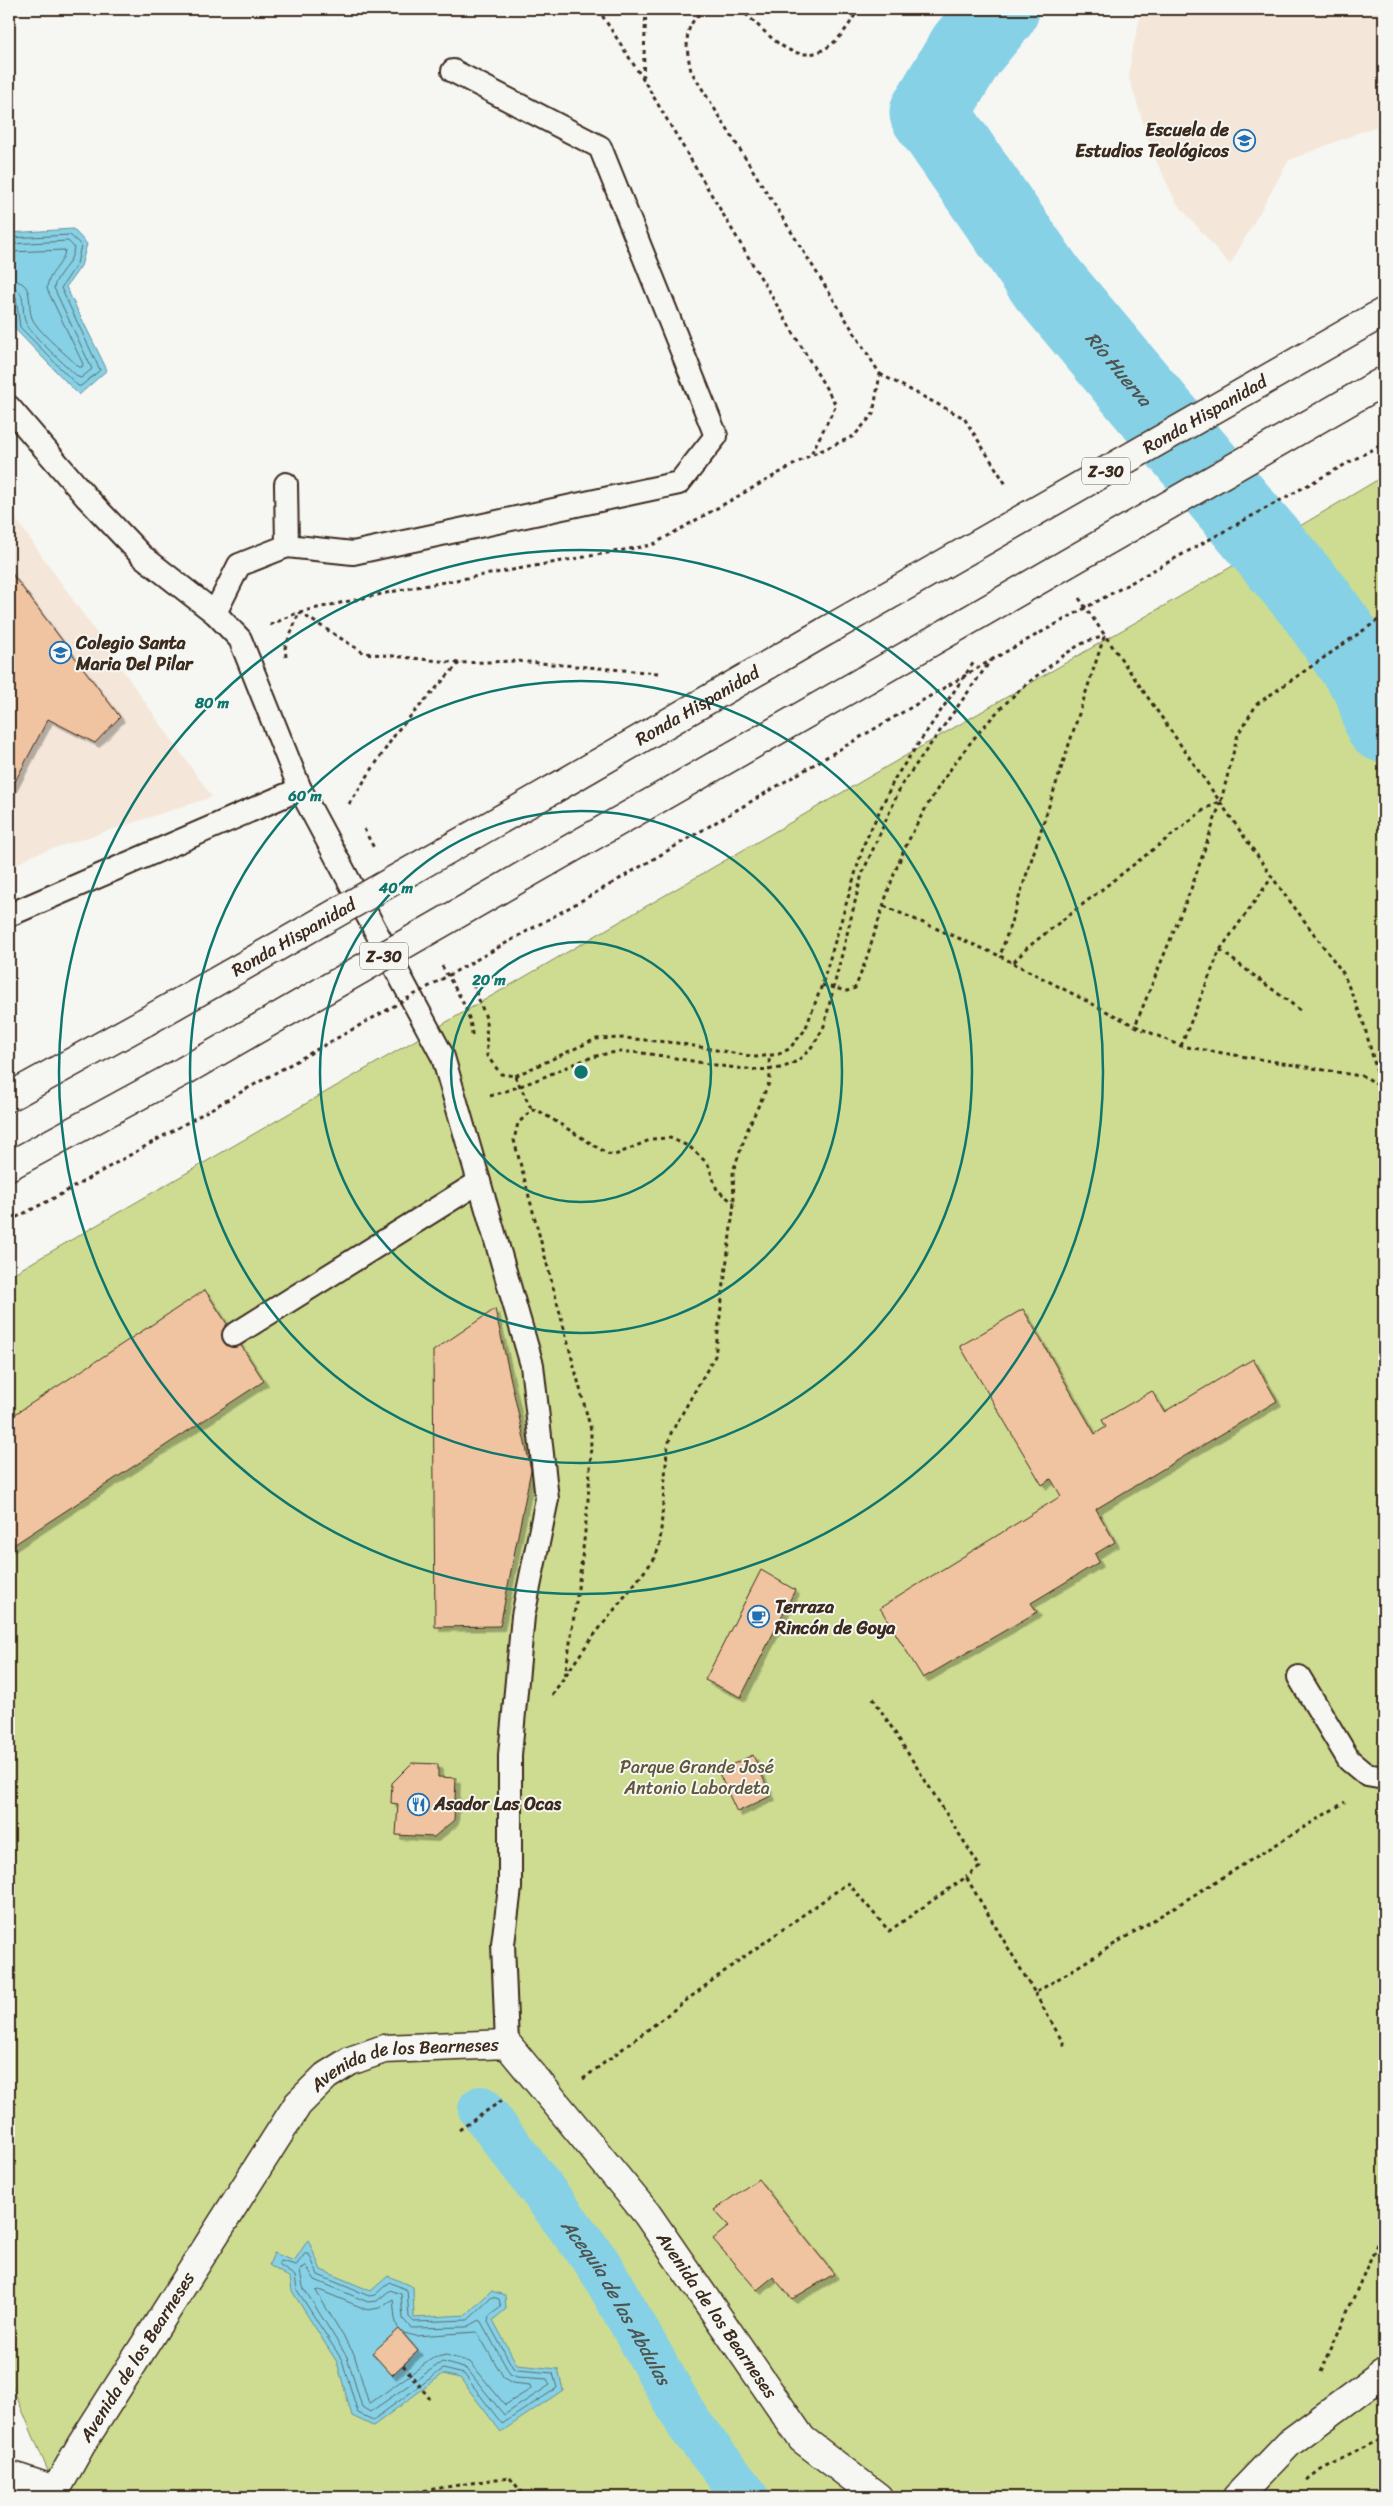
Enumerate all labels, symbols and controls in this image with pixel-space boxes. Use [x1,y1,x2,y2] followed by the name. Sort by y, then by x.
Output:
[1075,114,1230,167] place label: Escuela de Estudios Teológicos
[1233,128,1257,152] school or university icon: Escuela de Estudios Teológicos
[1077,324,1161,415] water label: Río Huerva
[1136,365,1274,463] street label: Ronda Hispanidad
[1082,458,1130,484] road number: Z-30
[75,627,194,680] place label: Colegio Santa Maria Del Pilar
[48,641,72,665] school or university icon: Colegio Santa Maria Del Pilar
[629,656,767,755] street label: Ronda Hispanidad
[194,690,229,716] text: 80 m
[287,783,322,809] text: 60 m
[378,875,414,901] text: 40 m
[225,888,363,986] street label: Ronda Hispanidad
[360,942,408,969] road number: Z-30
[471,967,506,993] text: 20 m
[572,1063,590,1081] centre of rings
[774,1591,896,1644] place label: Terraza Rincón de Goya
[747,1605,771,1629] cafe icon: Terraza Rincón de Goya
[620,1751,774,1804] park label: Parque Grande José Antonio Labordeta
[433,1788,562,1820] place label: Asador Las Ocas
[406,1792,430,1816] restaurant icon: Asador Las Ocas
[301,2028,500,2101] street label: Avenida de los Bearneses
[552,2211,681,2393] water label: Acequia de las Abdulas
[647,2224,786,2406] street label: Avenida de los Bearneses
[70,2265,204,2449] street label: Avenida de los Bearneses

